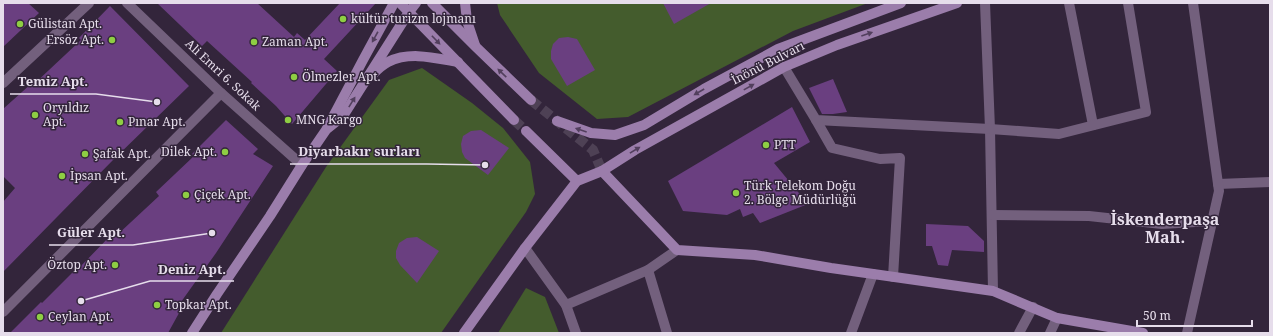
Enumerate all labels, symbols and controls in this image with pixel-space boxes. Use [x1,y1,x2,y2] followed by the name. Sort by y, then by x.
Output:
[351,10,476,27] place label: kültür turizm lojmanı
[338,14,348,24] marker: kültür turizm lojmanı
[28,15,102,32] place label: Gülistan Apt.
[15,19,25,29] marker: Gülistan Apt.
[46,31,104,48] place label: Ersöz Apt.
[372,31,378,43] one-way arrow
[862,31,874,37] one-way arrow
[262,33,328,50] place label: Zaman Apt.
[107,35,117,45] marker: Ersöz Apt.
[182,35,266,115] street label: Ali Emri 6. Sokak
[431,35,441,45] one-way arrow
[249,37,259,47] marker: Zaman Apt.
[728,37,807,88] street label: İnönü Bulvarı
[302,68,380,85] place label: Ölmezler Apt.
[10,69,96,94] callout: Temiz Apt.
[498,69,507,78] one-way arrow
[18,72,88,90] text: Temiz Apt.
[289,72,299,82] marker: Ölmezler Apt.
[743,83,754,90] one-way arrow
[693,88,705,95] one-way arrow
[349,96,356,108] one-way arrow
[43,99,89,130] place label: Oryıldız Apt.
[30,110,40,120] marker: Oryıldız Apt.
[296,111,362,128] place label: MNG Kargo
[128,113,185,130] place label: Pınar Apt.
[283,115,293,125] marker: MNG Kargo
[115,117,125,127] marker: Pınar Apt.
[574,126,586,132] one-way arrow
[774,136,797,153] place label: PTT
[290,139,427,164] callout: Diyarbakır surları
[761,140,771,150] marker: PTT
[298,142,420,160] text: Diyarbakır surları
[161,143,217,160] place label: Dilek Apt.
[93,145,151,162] place label: Şafak Apt.
[220,147,230,157] marker: Dilek Apt.
[629,147,641,154] one-way arrow
[80,149,90,159] marker: Şafak Apt.
[70,167,128,184] place label: İpsan Apt.
[57,171,67,181] marker: İpsan Apt.
[744,177,857,208] place label: Türk Telekom Doğu 2. Bölge Müdürlüğü
[194,186,251,203] place label: Çiçek Apt.
[731,188,741,198] marker: Türk Telekom Doğu 2. Bölge Müdürlüğü
[181,190,191,200] marker: Çiçek Apt.
[1111,208,1220,248] district label: İskenderpaşa Mah.
[49,220,133,245] callout: Güler Apt.
[57,223,125,241] text: Güler Apt.
[47,256,107,273] place label: Öztop Apt.
[150,256,234,281] callout: Deniz Apt.
[110,260,120,270] marker: Öztop Apt.
[158,260,226,278] text: Deniz Apt.
[165,296,232,313] place label: Topkar Apt.
[152,300,162,310] marker: Topkar Apt.
[1137,302,1252,328] scale bar
[1143,307,1171,324] text: 50 m
[48,308,113,325] place label: Ceylan Apt.
[35,312,45,322] marker: Ceylan Apt.

